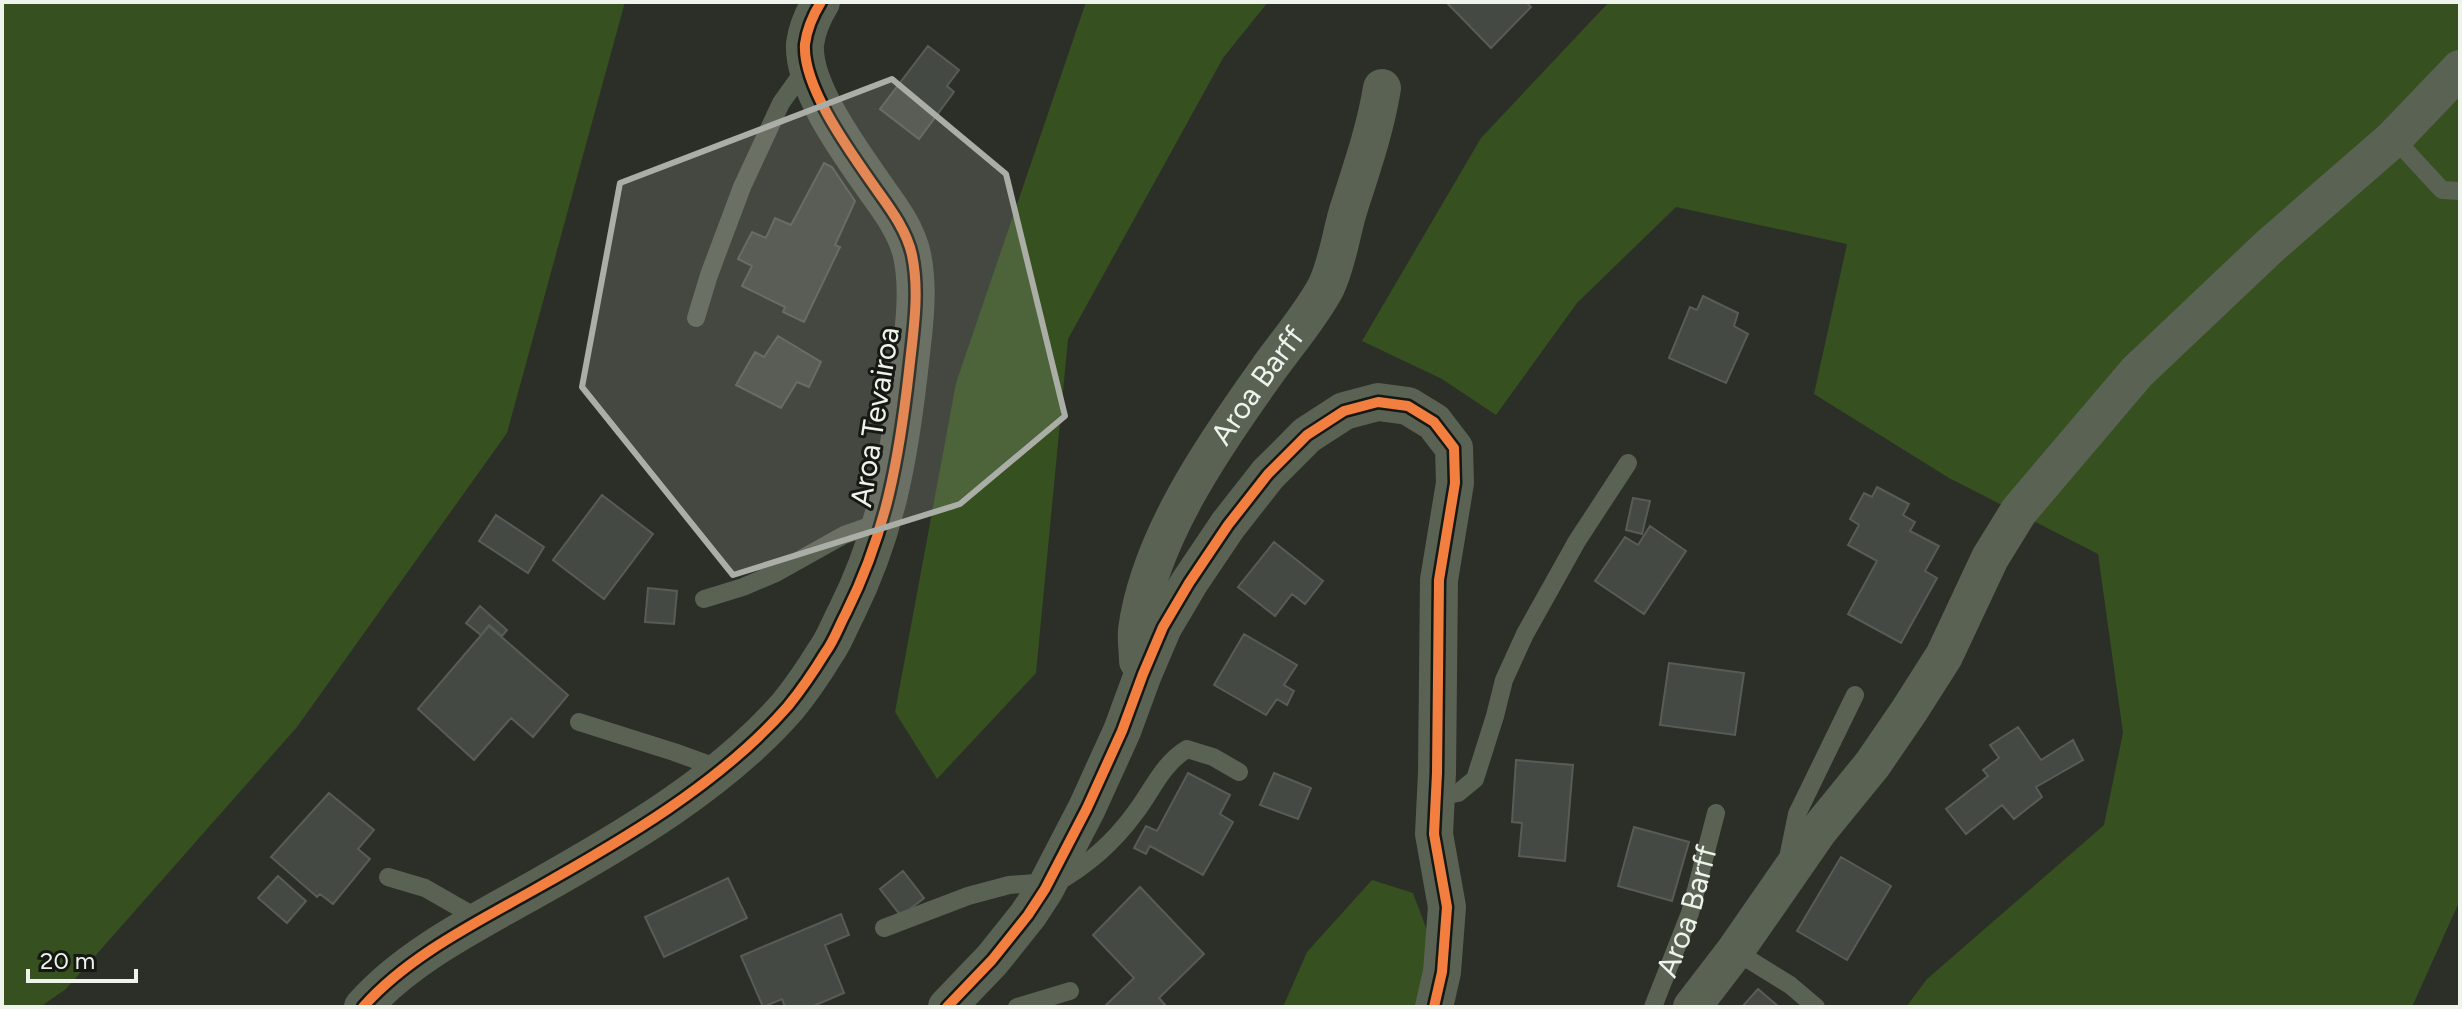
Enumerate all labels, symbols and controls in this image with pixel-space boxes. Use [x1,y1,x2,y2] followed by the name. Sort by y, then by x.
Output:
[1202,319,1312,452] street label: Aroa Barff
[842,324,907,510] street label: Aroa Tevairoa
[1648,841,1725,982] street label: Aroa Barff
[28,933,136,983] scale bar
[40,946,95,975] text: 20 m

